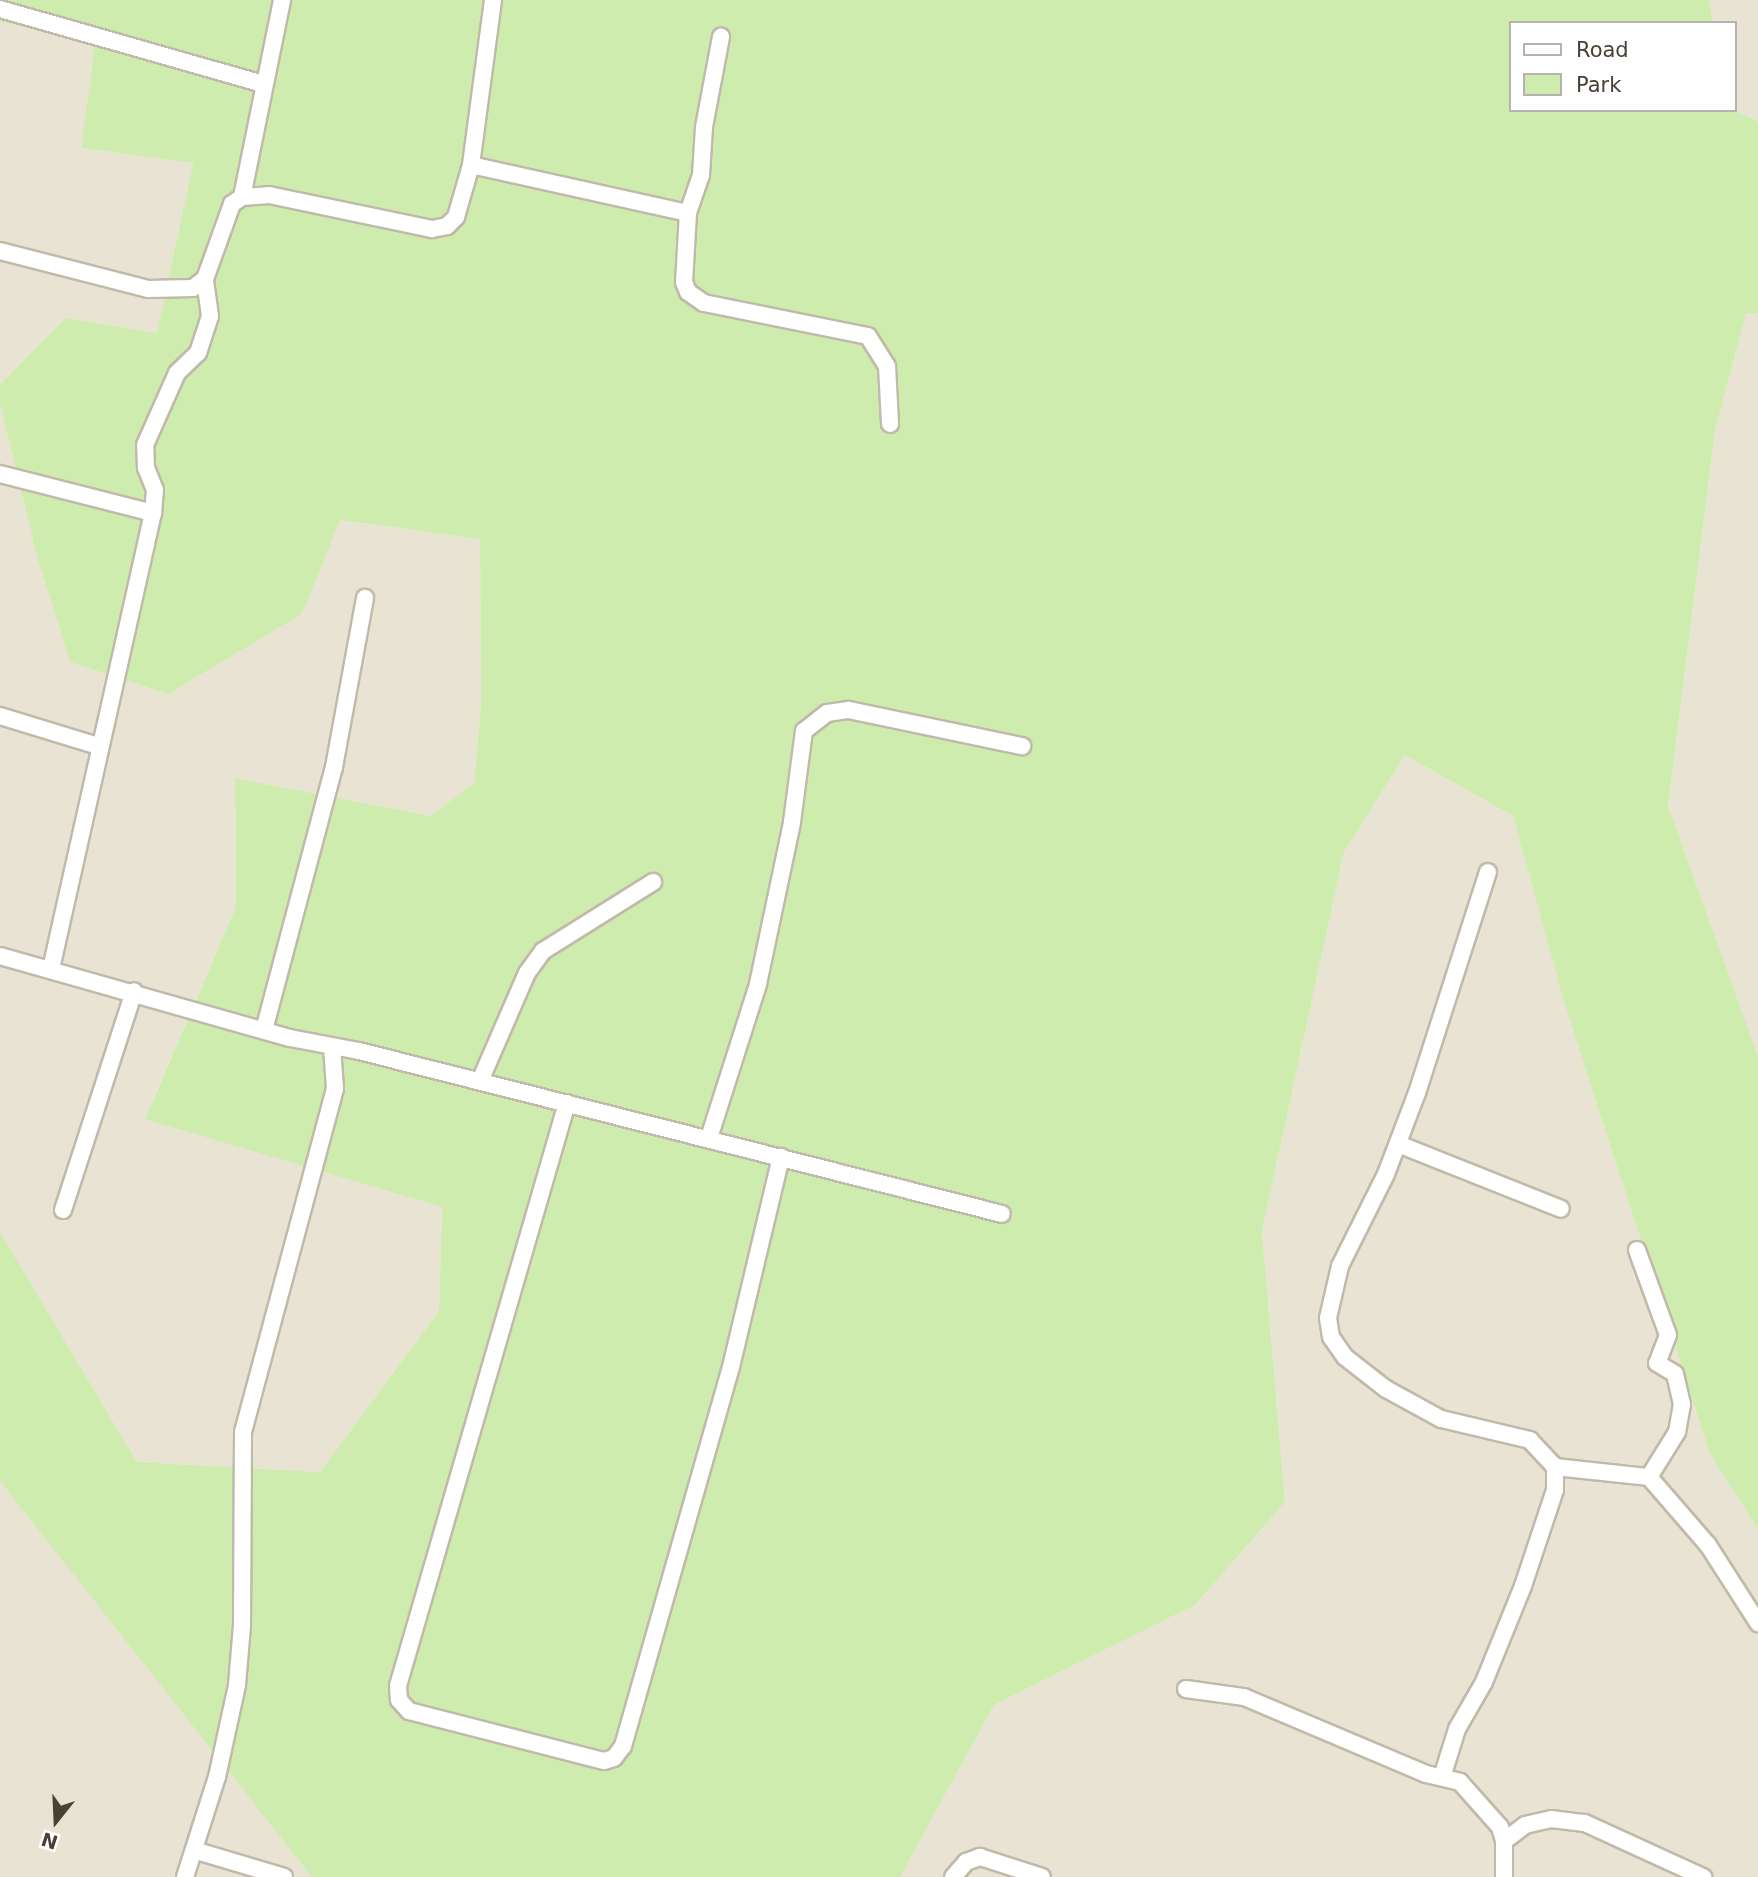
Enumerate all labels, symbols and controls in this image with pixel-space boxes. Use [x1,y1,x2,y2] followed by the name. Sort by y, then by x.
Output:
[1510,21,1737,112] legend
[1576,38,1629,62] text: Road
[1576,73,1621,97] text: Park
[21,1786,91,1856] north arrow
[39,1828,60,1854] text: N

